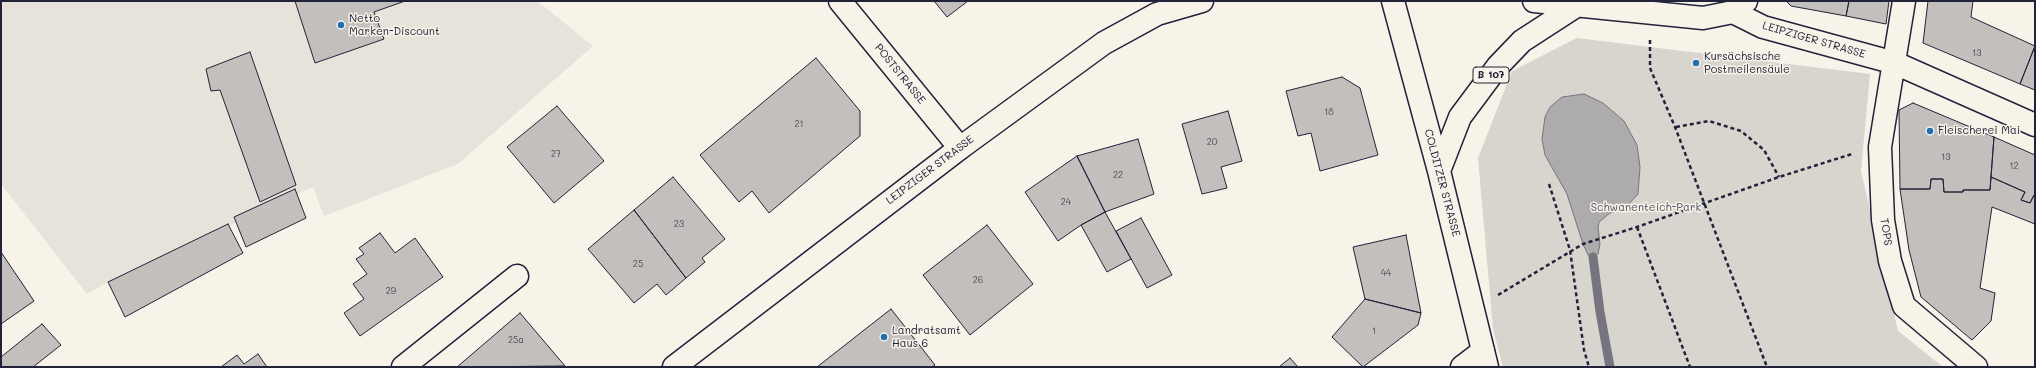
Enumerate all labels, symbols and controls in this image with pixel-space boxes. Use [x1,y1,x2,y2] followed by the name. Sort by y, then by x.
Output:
[349,12,440,38] place label: Netto Marken-Discount
[1761,19,1867,61] street label: LEIPZIGER STRASSE
[336,20,346,30] marker: Netto Marken-Discount
[872,41,928,107] street label: POSTSTRASSE
[1972,48,1982,58] house number: 13
[1704,50,1790,76] place label: Kursächsische Postmeilensäule
[1691,58,1701,68] marker: Kursächsische Postmeilensäule
[1473,67,1509,83] road number: B 107
[1324,107,1334,117] house number: 18
[794,119,804,129] house number: 21
[1938,124,2020,138] place label: Fleischerei Mai
[1925,126,1935,136] marker: Fleischerei Mai
[1421,128,1463,238] street label: COLDITZER STRASSE
[883,133,977,207] street label: LEIPZIGER STRASSE
[1207,137,1217,147] house number: 20
[551,149,561,159] house number: 27
[1941,152,1951,162] house number: 13
[2009,161,2019,171] house number: 12
[1113,170,1123,180] house number: 22
[1061,197,1071,207] house number: 24
[1591,201,1701,215] park label: Schwanenteich-Park
[1877,217,1895,247] street label: TOPS
[674,219,684,229] house number: 23
[633,259,643,269] house number: 25
[1381,268,1391,278] house number: 44
[973,275,983,285] house number: 26
[386,286,396,296] house number: 29
[892,324,961,350] place label: Landratsamt Haus 6
[1372,326,1376,336] house number: 1
[879,332,889,342] marker: Landratsamt Haus 6
[508,335,524,345] house number: 25a

